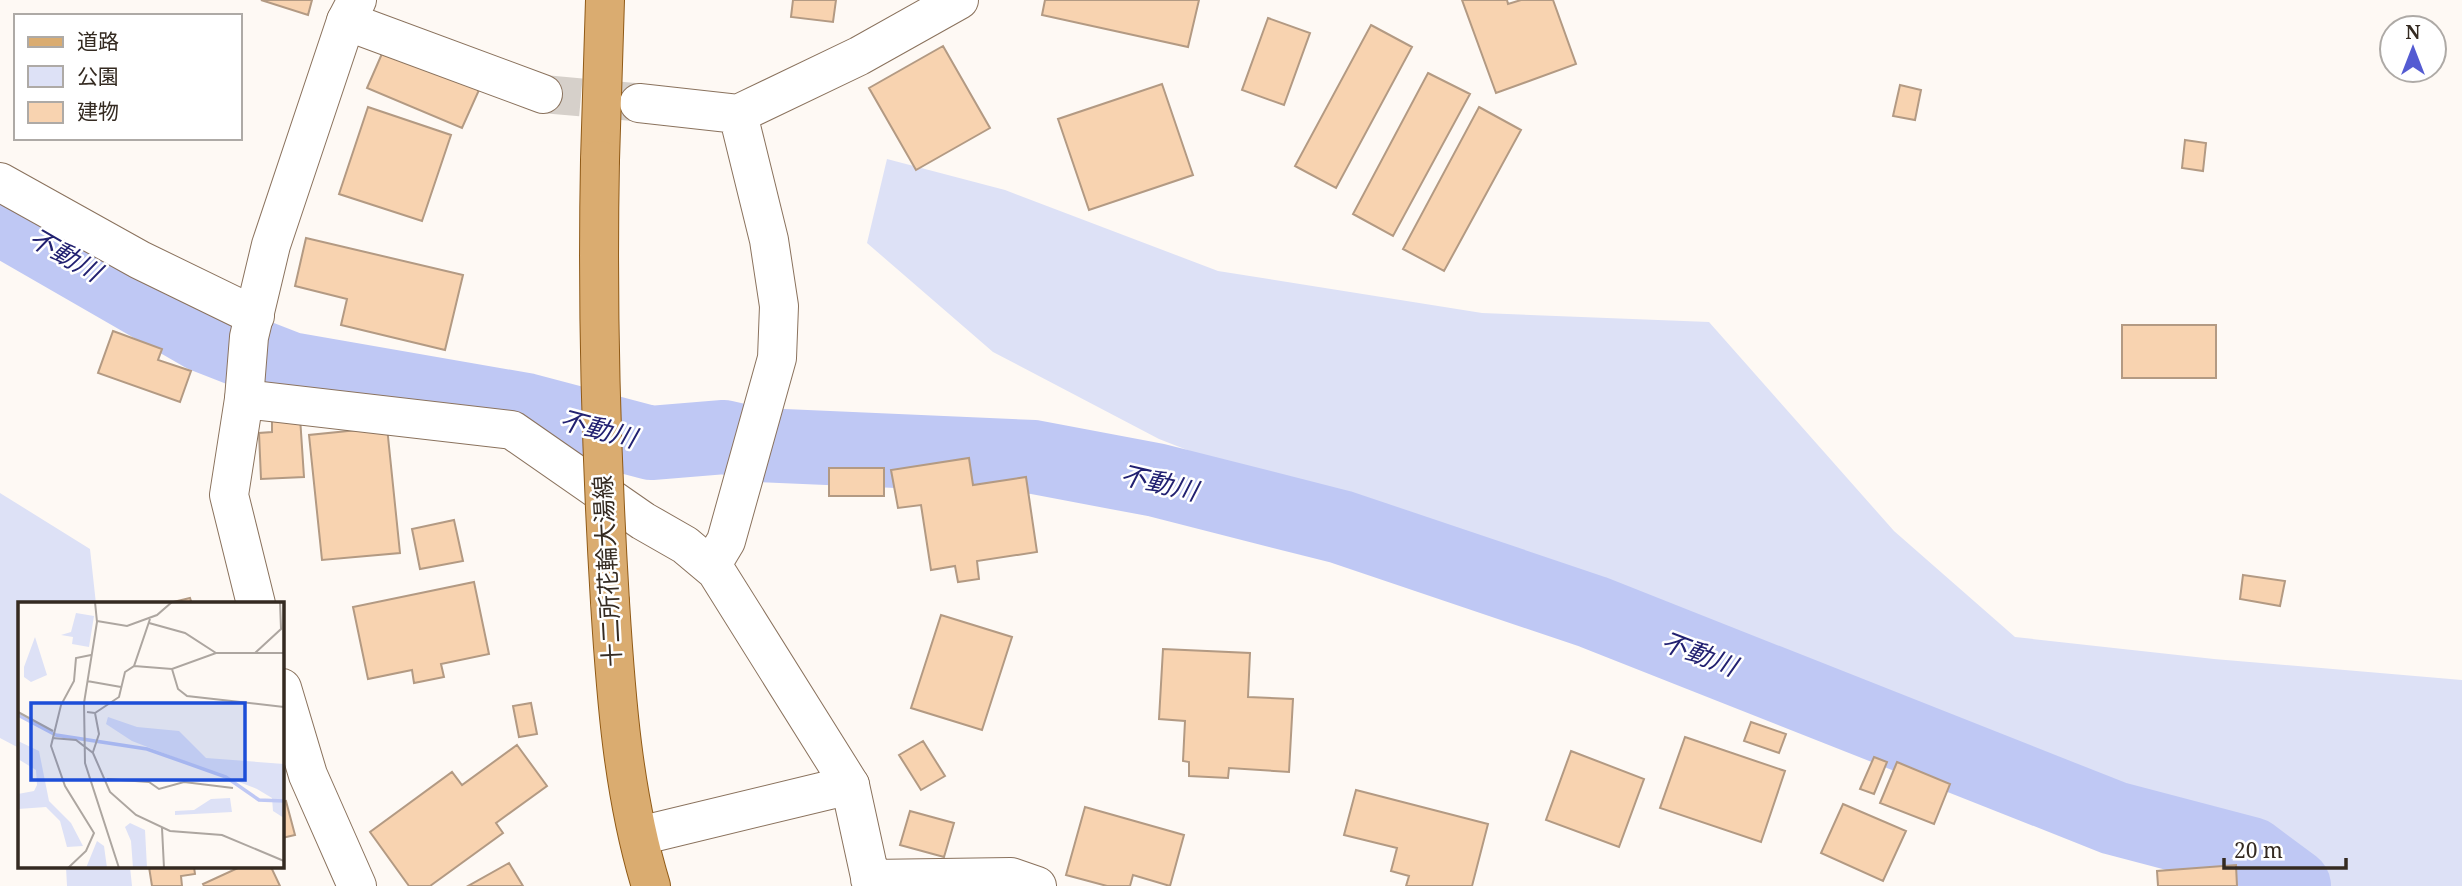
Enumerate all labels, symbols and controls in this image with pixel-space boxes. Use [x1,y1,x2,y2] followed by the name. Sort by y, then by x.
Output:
[14,14,242,140] legend
[2378,14,2448,84] north arrow
[2406,19,2421,45] text: N
[77,27,119,55] text: 道路
[77,62,119,90] text: 公園
[77,97,119,125] text: 建物
[23,219,111,291] water label: 不動川
[556,401,643,456] water label: 不動川
[1117,456,1204,509] water label: 不動川
[585,474,628,668] street label: 十二所花輪大湯線
[18,602,284,868] inset map
[1656,622,1745,685] water label: 不動川
[2224,826,2346,870] scale bar
[2234,836,2283,864] text: 20 m

